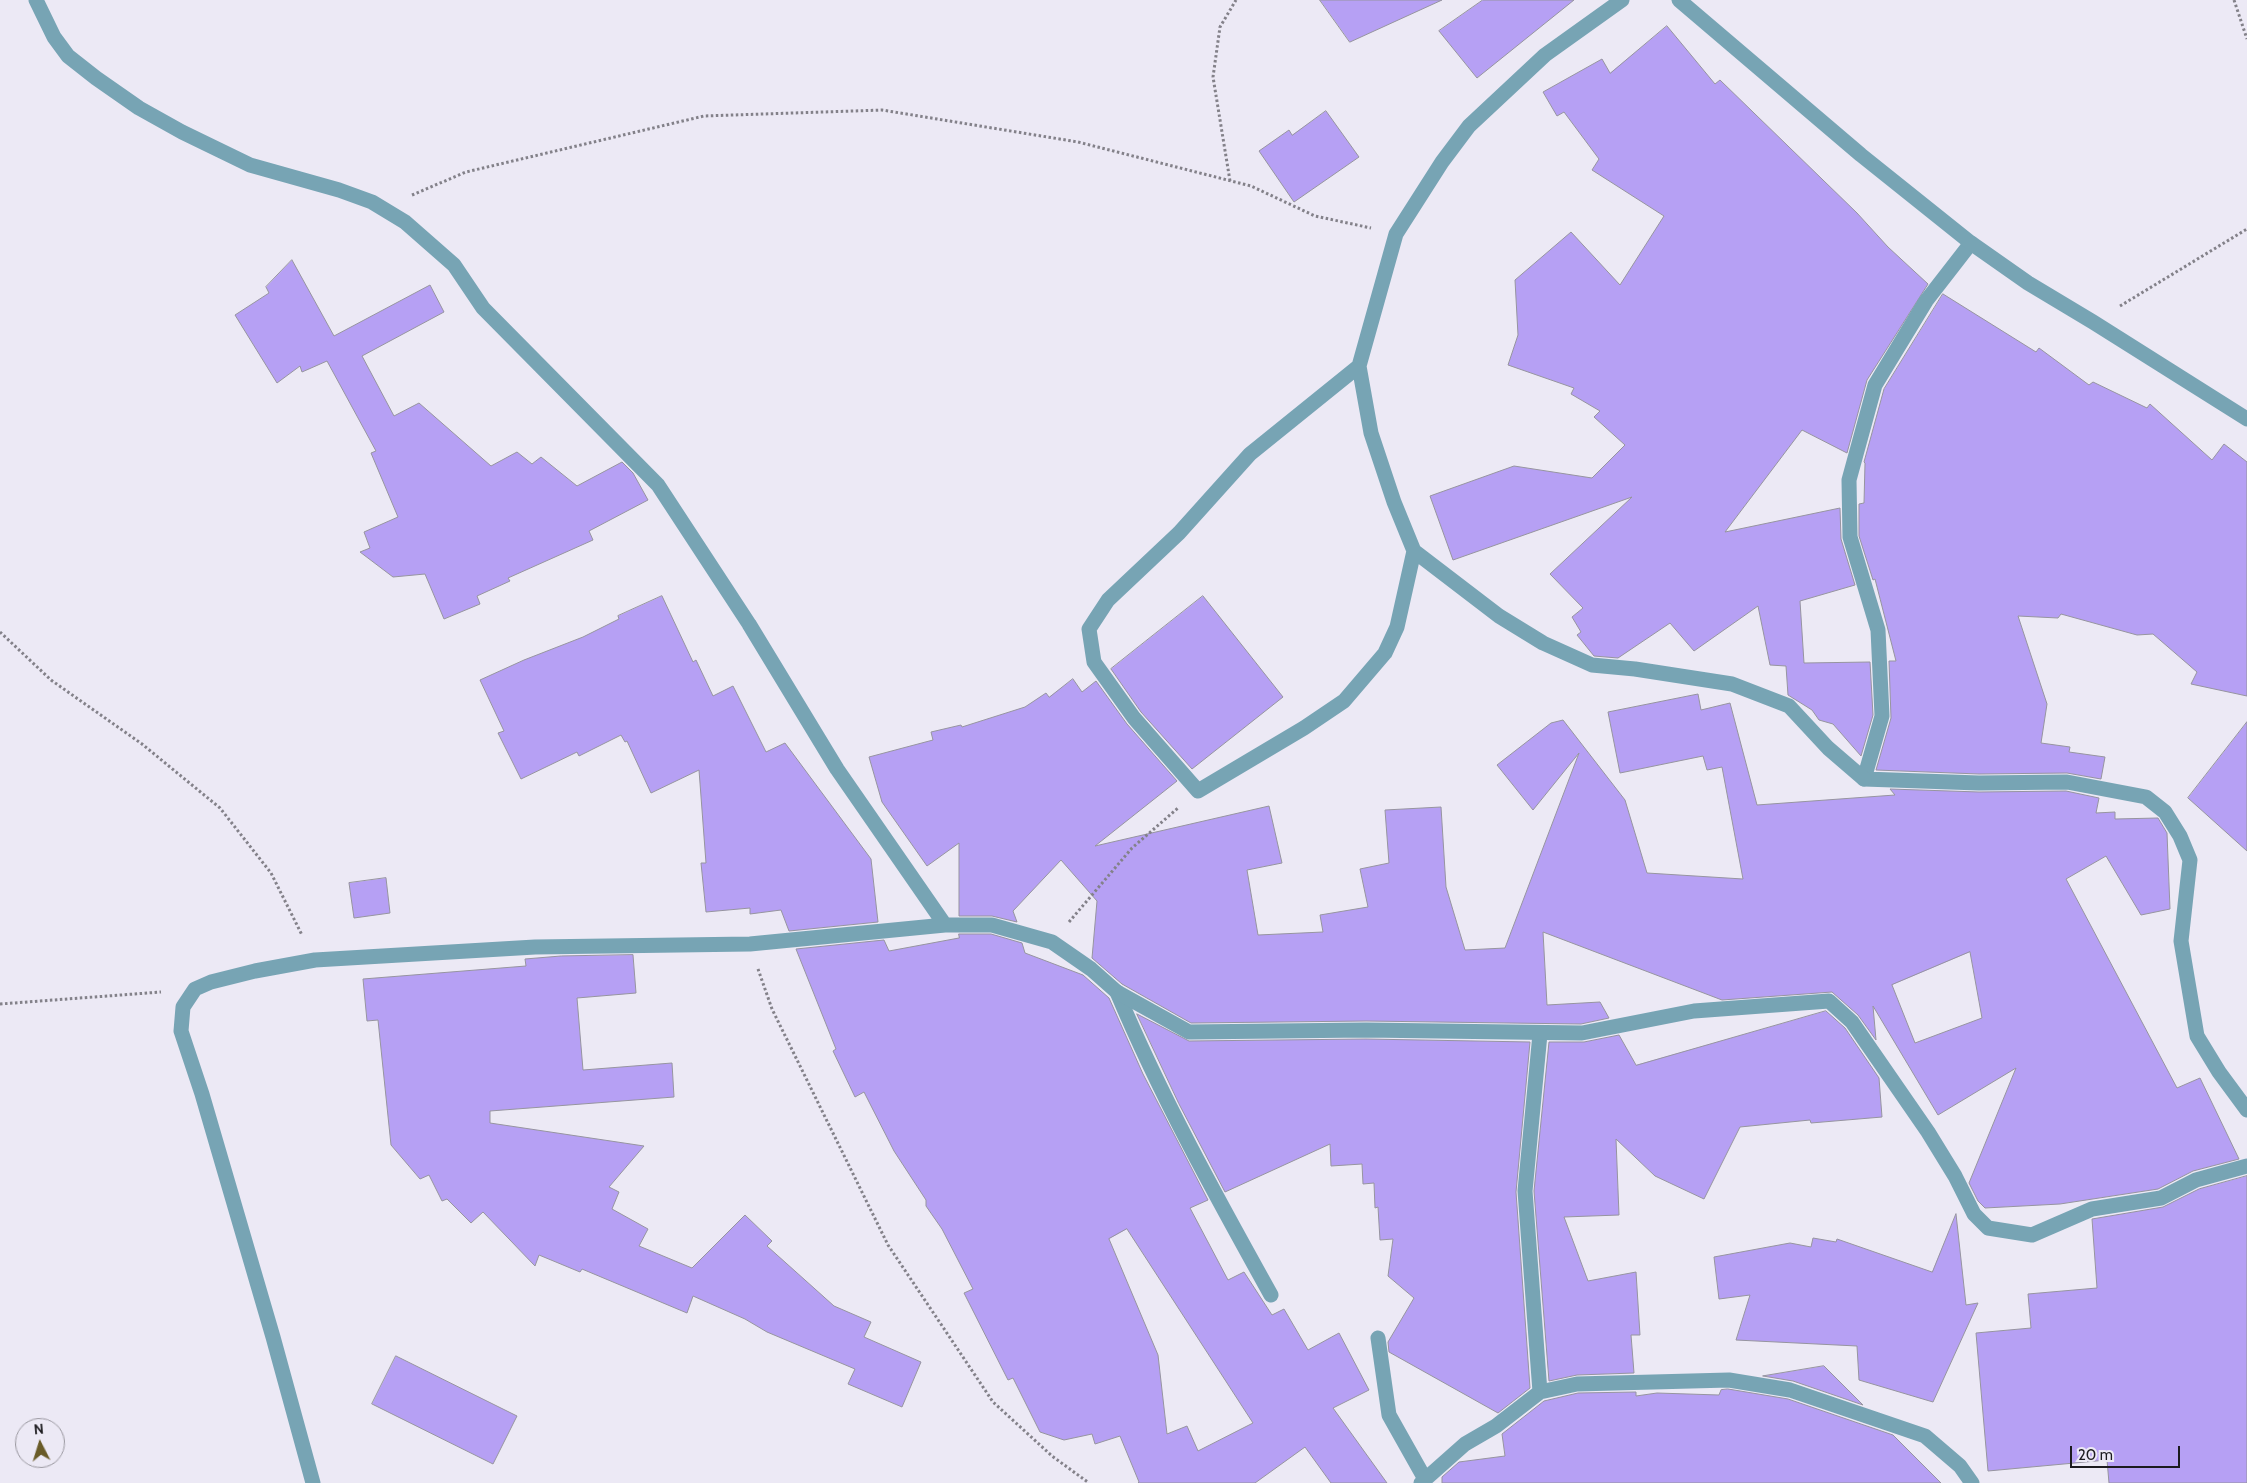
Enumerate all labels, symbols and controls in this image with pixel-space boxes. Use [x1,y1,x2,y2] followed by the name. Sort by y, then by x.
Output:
[15,1418,65,1468] north arrow
[33,1420,44,1438] text: N
[2072,1436,2182,1468] scale bar
[2078,1446,2113,1464] text: 20 m

